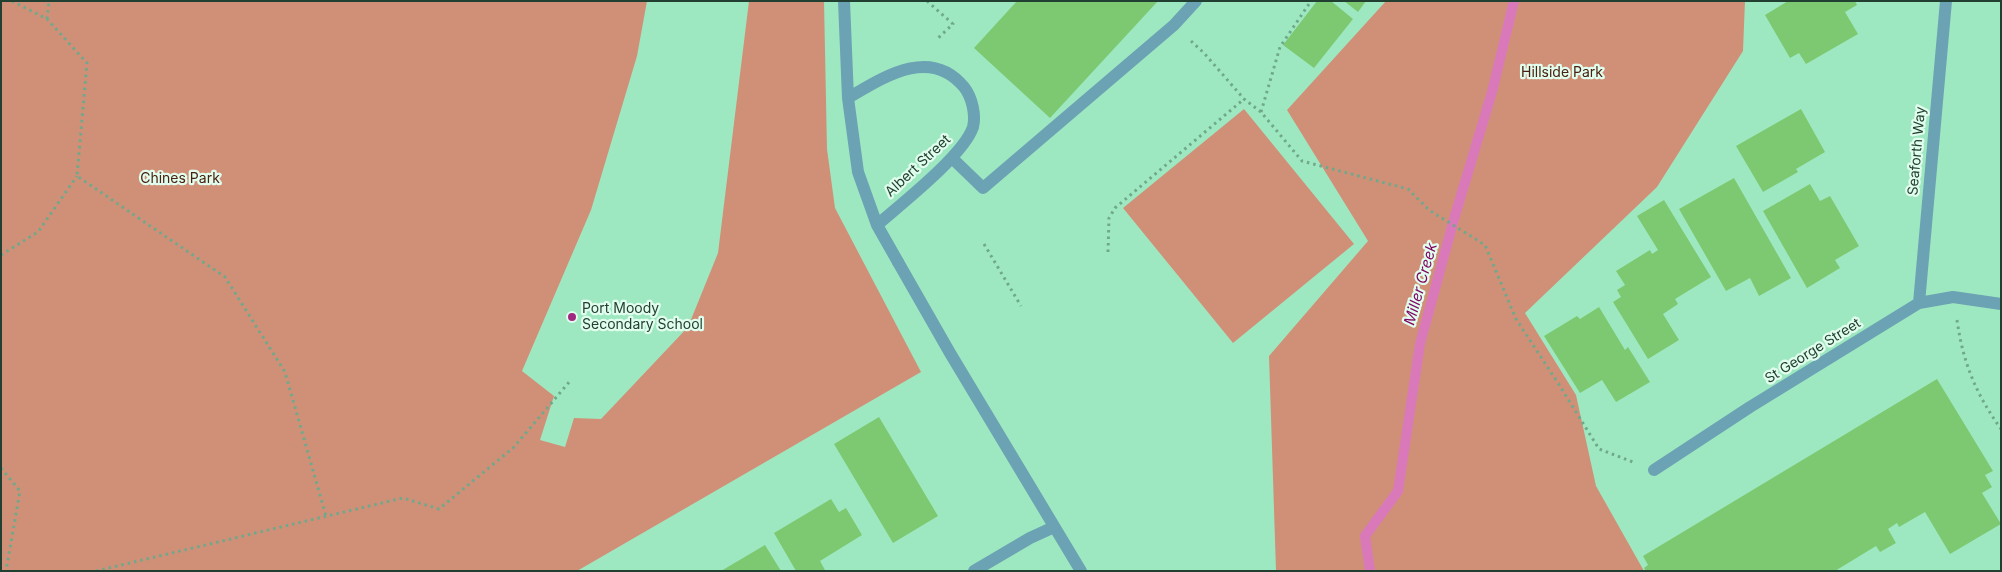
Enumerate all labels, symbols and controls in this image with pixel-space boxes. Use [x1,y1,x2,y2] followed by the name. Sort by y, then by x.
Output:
[1521,65,1603,81] park label: Hillside Park
[1905,106,1929,196] street label: Seaforth Way
[882,131,954,201] street label: Albert Street
[140,171,220,187] park label: Chines Park
[1401,241,1441,327] water label: Miller Creek
[582,301,703,334] place label: Port Moody Secondary School
[566,311,578,323] marker: Port Moody Secondary School
[1762,315,1864,387] street label: St George Street

